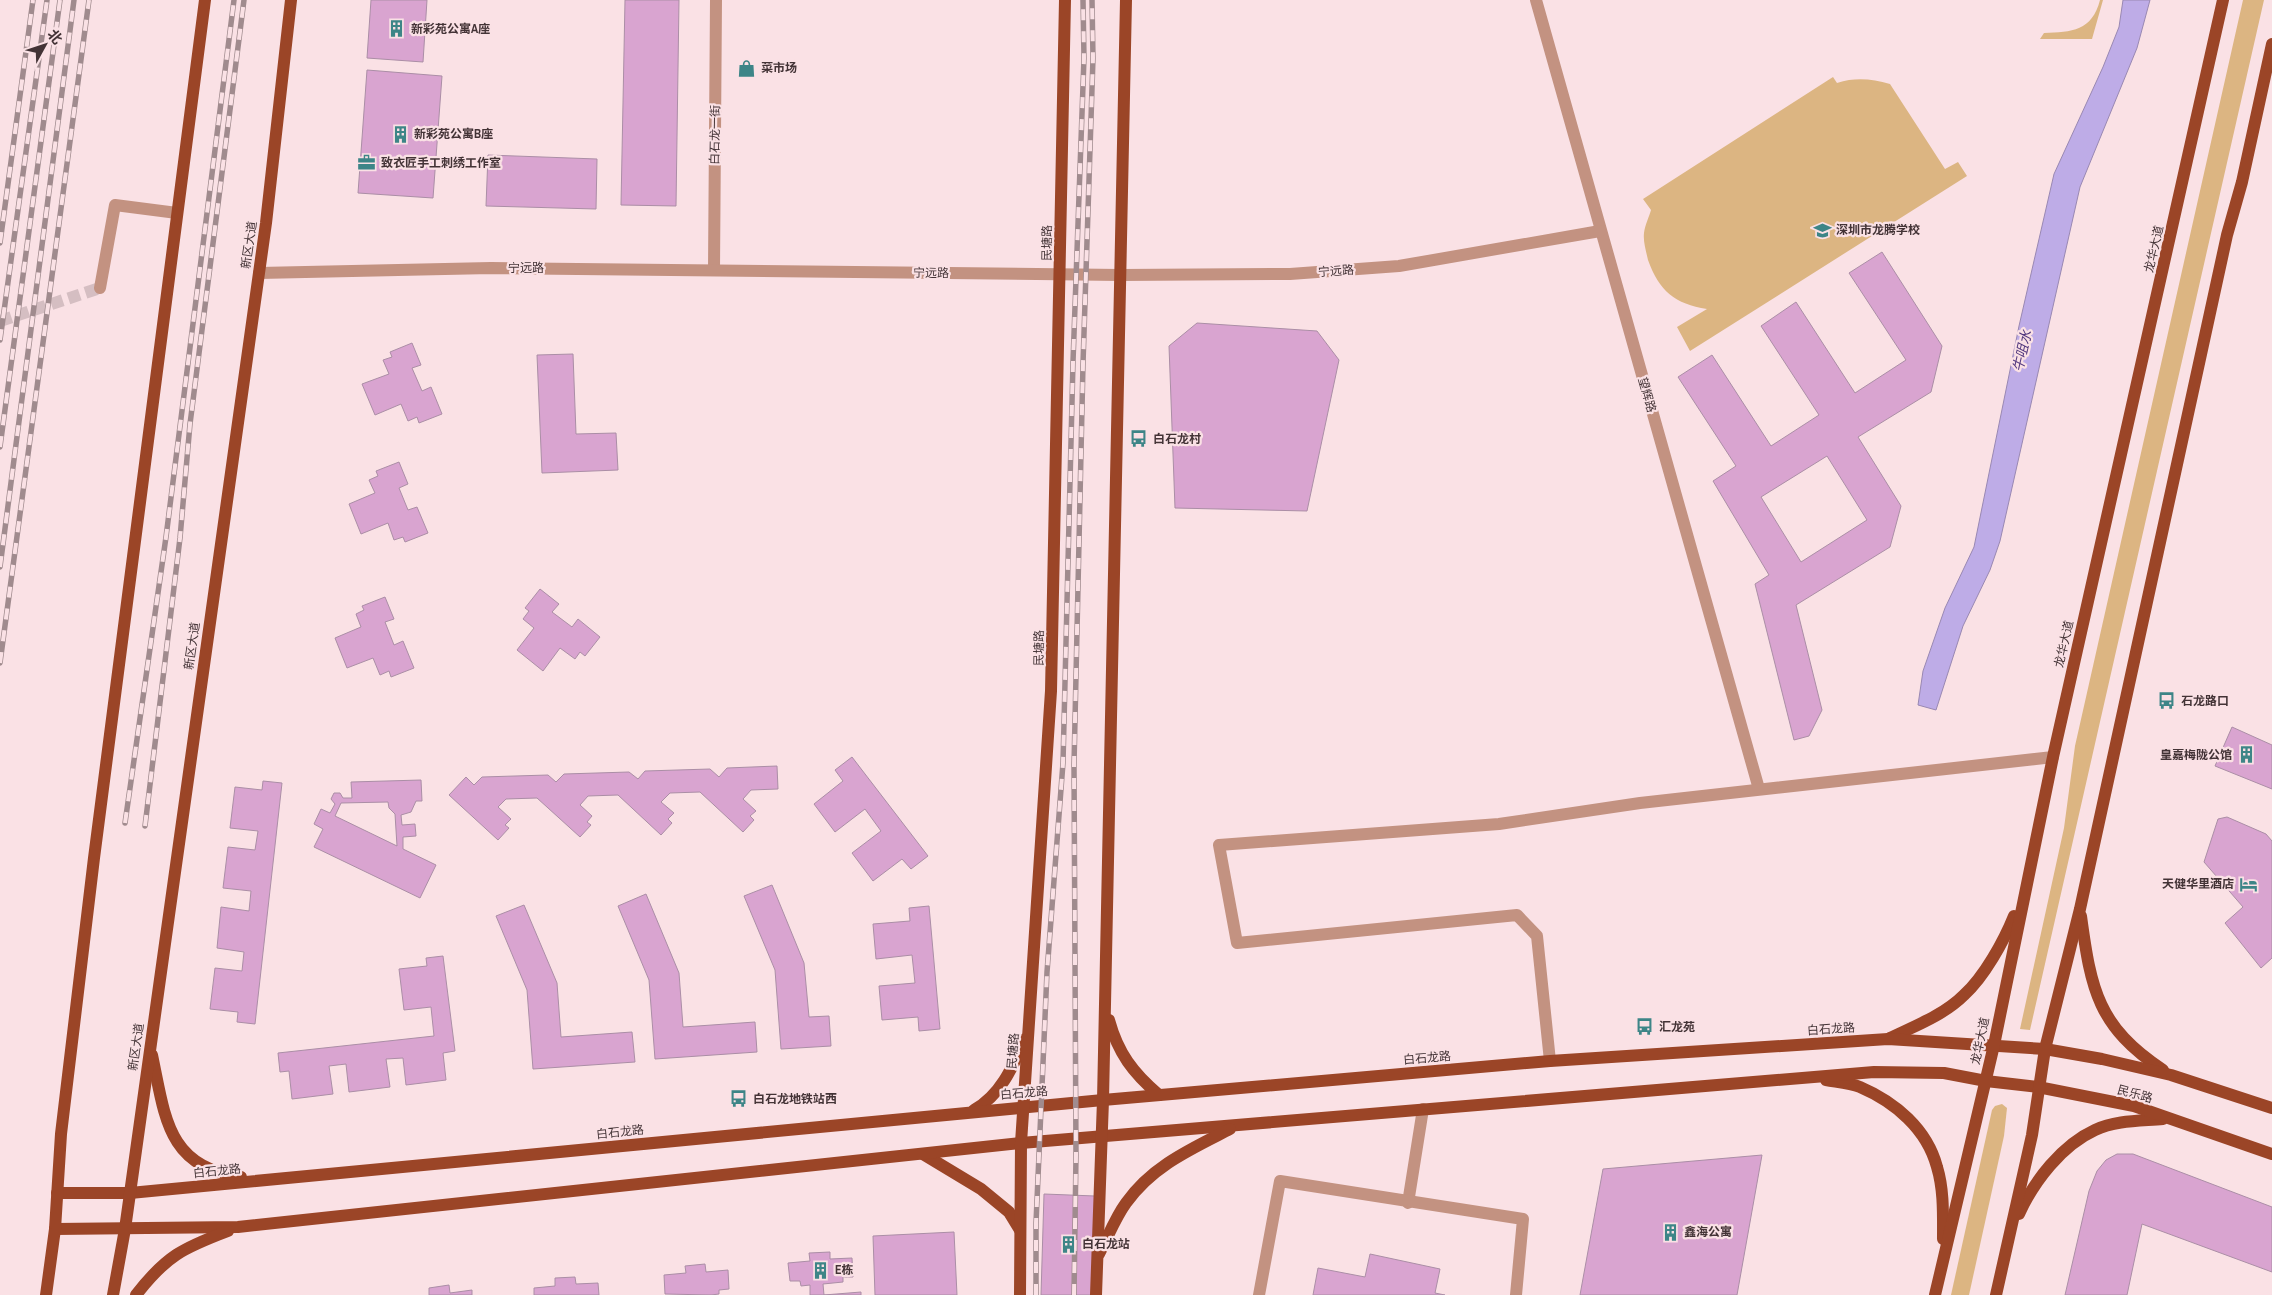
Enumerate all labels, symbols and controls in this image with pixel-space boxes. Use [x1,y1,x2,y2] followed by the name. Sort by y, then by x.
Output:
[387,19,407,39] building icon: 新彩苑公寓A座
[20,20,70,70] north arrow
[411,21,490,37] place label: 新彩苑公寓A座
[44,25,66,48] text: 北
[737,58,757,78] shop icon: 菜市场
[761,60,797,76] place label: 菜市场
[706,105,724,165] street label: 白石龙一街
[390,124,410,144] building icon: 新彩苑公寓B座
[414,126,493,142] place label: 新彩苑公寓B座
[357,153,377,173] office icon: 致衣匠手工刺绣工作室
[381,155,501,171] place label: 致衣匠手工刺绣工作室
[238,220,260,270] street label: 新区大道
[1812,220,1832,240] school or university icon: 深圳市龙腾学校
[1836,222,1920,238] place label: 深圳市龙腾学校
[2141,224,2167,274] street label: 龙华大道
[1039,225,1055,261] street label: 民塘路
[508,260,544,276] street label: 宁远路
[1317,262,1355,280] street label: 宁远路
[913,265,949,281] street label: 宁远路
[2009,328,2036,373] water label: 牛咀水
[1634,375,1660,415] street label: 望辉路
[1129,429,1149,449] bus stop icon: 白石龙村
[1153,431,1201,447] place label: 白石龙村
[2051,619,2077,669] street label: 龙华大道
[181,621,203,671] street label: 新区大道
[1031,630,1047,666] street label: 民塘路
[2157,691,2177,711] bus stop icon: 石龙路口
[2181,693,2229,709] place label: 石龙路口
[2236,745,2256,765] building icon: 皇嘉梅陇公馆
[2160,747,2232,763] place label: 皇嘉梅陇公馆
[2238,874,2258,894] hotel icon: 天健华里酒店
[2162,876,2234,892] place label: 天健华里酒店
[1967,1016,1993,1066] street label: 龙华大道
[1635,1017,1655,1037] bus stop icon: 汇龙苑
[1659,1019,1695,1035] place label: 汇龙苑
[1806,1019,1856,1039] street label: 白石龙路
[125,1022,147,1072] street label: 新区大道
[1004,1032,1022,1070] street label: 民塘路
[1402,1048,1452,1068] street label: 白石龙路
[2116,1082,2154,1106] street label: 民乐路
[999,1083,1049,1103] street label: 白石龙路
[729,1089,749,1109] bus stop icon: 白石龙地铁站西
[753,1091,837,1107] place label: 白石龙地铁站西
[595,1122,645,1142] street label: 白石龙路
[192,1161,242,1181] street label: 白石龙路
[1660,1222,1680,1242] building icon: 鑫海公寓
[1684,1224,1732,1240] place label: 鑫海公寓
[1058,1234,1078,1254] building icon: 白石龙站
[1082,1236,1130,1252] place label: 白石龙站
[811,1260,831,1280] building icon: E栋
[835,1262,854,1278] place label: E栋

